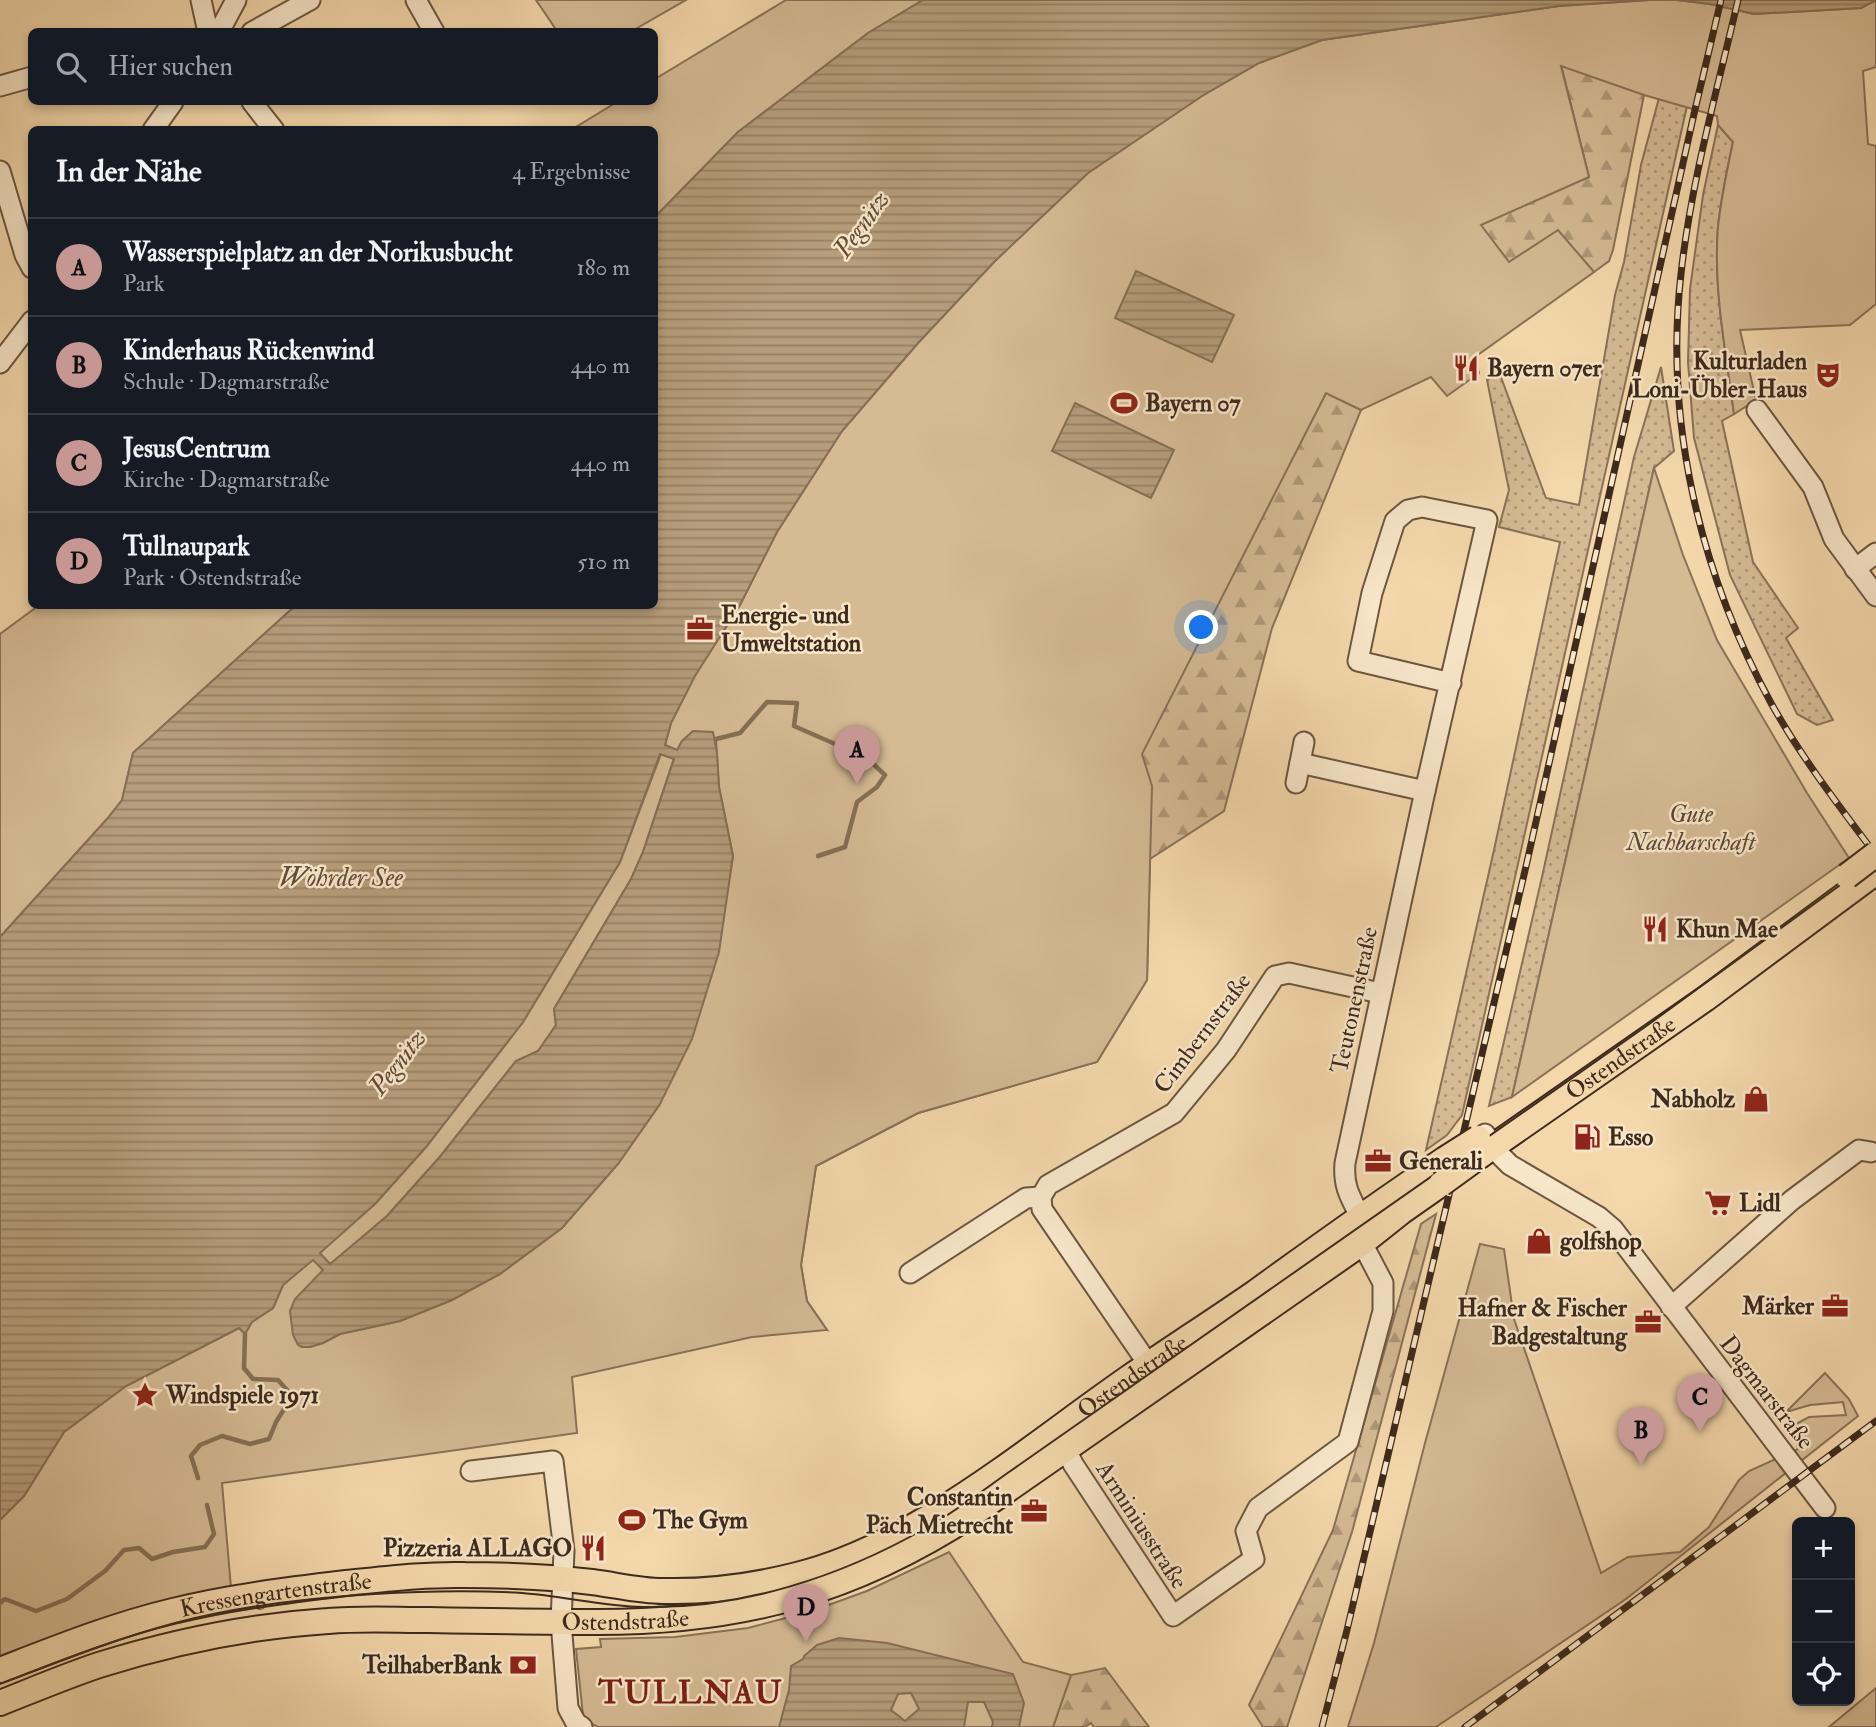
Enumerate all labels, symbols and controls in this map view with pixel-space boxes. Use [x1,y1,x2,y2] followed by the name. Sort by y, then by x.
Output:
[28,28,658,105] search box
[52,48,90,86] icon: search
[108,51,233,83] text: Hier suchen
[56,153,201,190] text: In der Nähe
[512,157,630,186] text: 4 Ergebnisse
[826,185,897,265] water label: Pegnitz
[123,237,513,269] text: Wasserspielplatz an der Norikusbucht
[72,253,86,282] text: A
[577,253,630,282] text: 180 m
[123,269,165,298] text: Park
[123,335,374,367] text: Kinderhaus Rückenwind
[1632,346,1808,405] place label: Kulturladen Loni-Übler-Haus
[71,351,87,380] text: B
[571,351,630,380] text: 440 m
[1451,353,1481,383] restaurant icon: Bayern 07er
[1487,353,1603,384] place label: Bayern 07er
[1813,360,1843,390] theatre icon: Kulturladen Loni-Übler-Haus
[123,367,329,396] text: Schule · Dagmarstraße
[1109,388,1139,418] sports icon: Bayern 07
[1145,388,1241,419] place label: Bayern 07
[123,433,270,465] text: JesusCentrum
[71,449,87,478] text: C
[571,449,630,478] text: 440 m
[123,465,330,494] text: Kirche · Dagmarstraße
[123,531,250,563] text: Tullnaupark
[70,547,88,576] text: D
[577,547,630,576] text: 510 m
[123,563,301,592] text: Park · Ostendstraße
[721,600,862,659] place label: Energie- und Umweltstation
[1184,610,1218,644] your location
[685,614,715,644] office icon: Energie- und Umweltstation
[834,726,880,784] pin: A
[1625,799,1756,858] park label: Gute Nachbarschaft
[279,862,403,894] water label: Wöhrder See
[1640,914,1670,944] restaurant icon: Khun Mae
[1676,914,1778,945] place label: Khun Mae
[1324,924,1385,1076] street label: Teutonenstraße
[1147,967,1258,1100] street label: Cimbernstraße
[1560,1009,1682,1107] street label: Ostendstraße
[362,1023,433,1103] water label: Pegnitz
[1650,1084,1735,1115] place label: Nabholz
[1741,1084,1771,1114] shop icon: Nabholz
[1572,1122,1602,1152] fuel station icon: Esso
[1608,1122,1654,1153] place label: Esso
[1363,1146,1393,1176] office icon: Generali
[1399,1146,1484,1177] place label: Generali
[1703,1188,1733,1218] supermarket icon: Lidl
[1739,1188,1781,1219] place label: Lidl
[1524,1226,1554,1256] shop icon: golfshop
[1559,1226,1642,1257] place label: golfshop
[1741,1291,1815,1322] place label: Märker
[1820,1291,1850,1321] office icon: Märker
[1457,1293,1628,1352] place label: Hafner & Fischer Badgestaltung
[1633,1307,1663,1337] office icon: Hafner & Fischer Badgestaltung
[1071,1327,1194,1426] street label: Ostendstraße
[1712,1329,1821,1456] street label: Dagmarstraße
[1677,1374,1723,1432] pin: C
[130,1380,160,1410] place icon: Windspiele 1971
[165,1380,319,1411] place label: Windspiele 1971
[1618,1407,1664,1465] pin: B
[1088,1455,1194,1595] street label: Arminiusstraße
[866,1482,1014,1541] place label: Constantin Päch Mietrecht
[1019,1496,1049,1526] office icon: Constantin Päch Mietrecht
[617,1505,647,1535] sports icon: The Gym
[652,1505,748,1536] place label: The Gym
[1792,1517,1855,1706] map controls
[1792,1517,1855,1580] button: +
[383,1533,572,1564] place label: Pizzeria ALLAGO
[578,1533,608,1563] restaurant icon: Pizzeria ALLAGO
[177,1565,373,1625] street label: Kressengartenstraße
[1792,1580,1855,1643] button: −
[783,1584,829,1642] pin: D
[561,1603,690,1638] street label: Ostendstraße
[1792,1643,1855,1706] button: locate
[361,1650,502,1681] place label: TeilhaberBank
[508,1650,538,1680] bank icon: TeilhaberBank
[597,1673,784,1713] district label: TULLNAU

